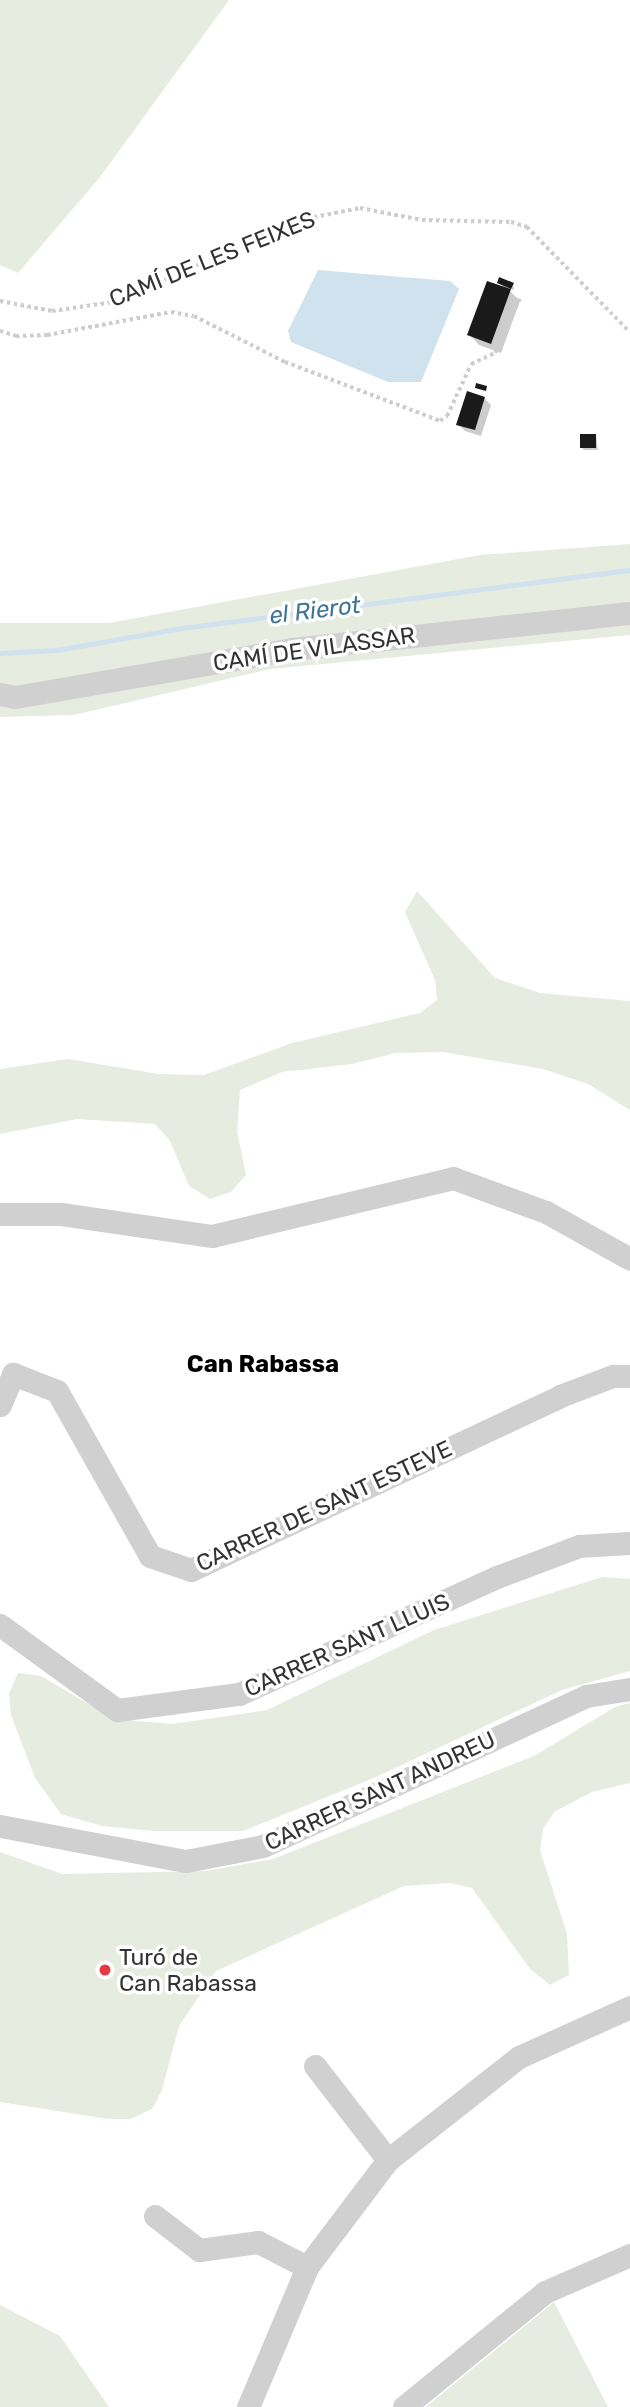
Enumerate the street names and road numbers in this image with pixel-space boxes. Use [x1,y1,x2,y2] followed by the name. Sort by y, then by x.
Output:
[105,205,319,313] street label: CAMÍ DE LES FEIXES
[211,621,417,677] street label: CAMÍ DE VILASSAR
[192,1434,456,1578] street label: CARRER DE SANT ESTEVE
[240,1587,454,1703] street label: CARRER SANT LLUIS
[260,1725,500,1857] street label: CARRER SANT ANDREU

